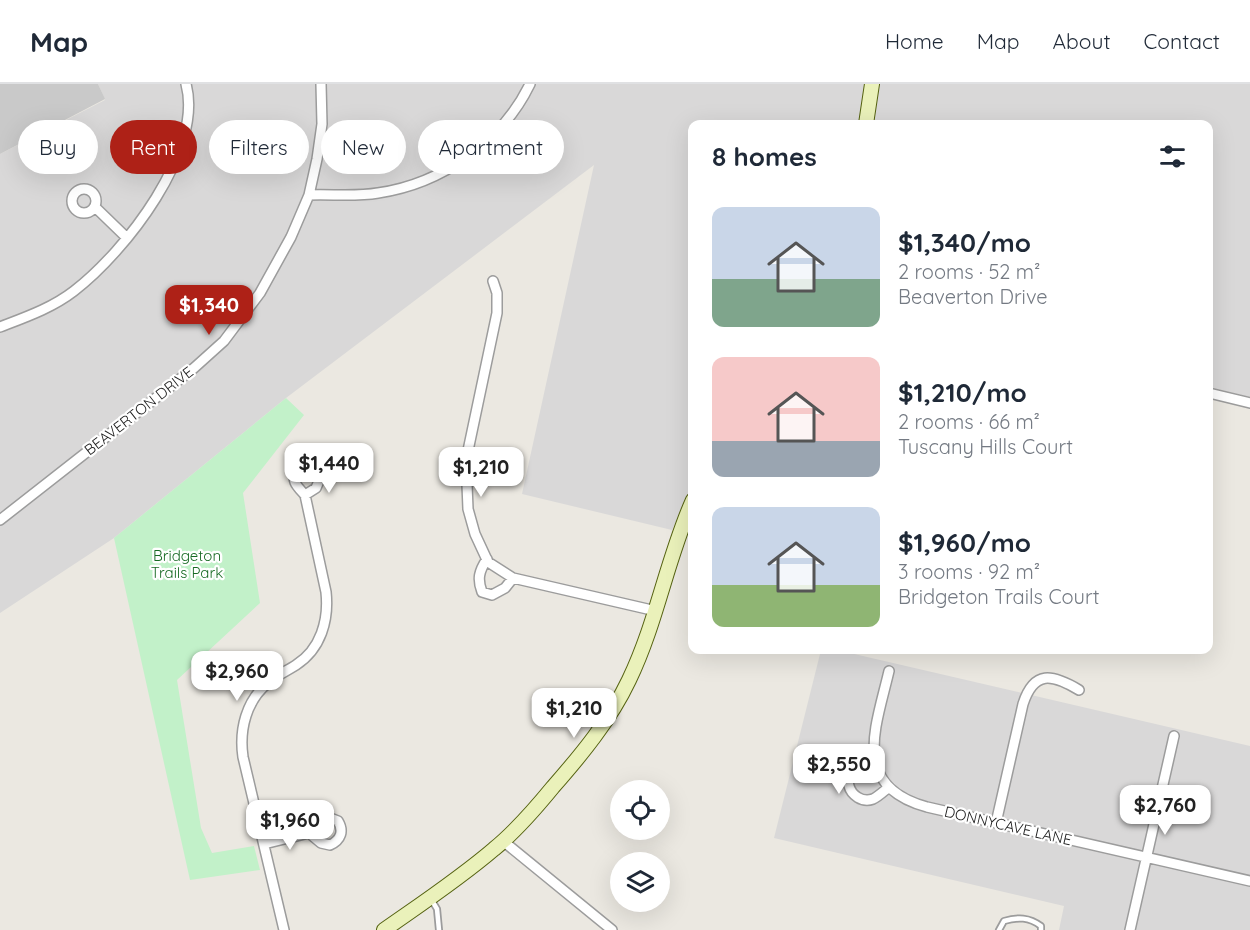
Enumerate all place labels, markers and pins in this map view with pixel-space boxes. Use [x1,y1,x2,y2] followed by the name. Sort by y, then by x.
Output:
[160,285,258,336] pin: $1,340
[280,443,378,494] pin: $1,440
[432,447,530,498] pin: $1,210
[188,651,286,702] pin: $2,960
[525,688,623,739] pin: $1,210
[790,744,888,795] pin: $2,550
[1116,785,1214,836] pin: $2,760
[241,800,339,851] pin: $1,960

